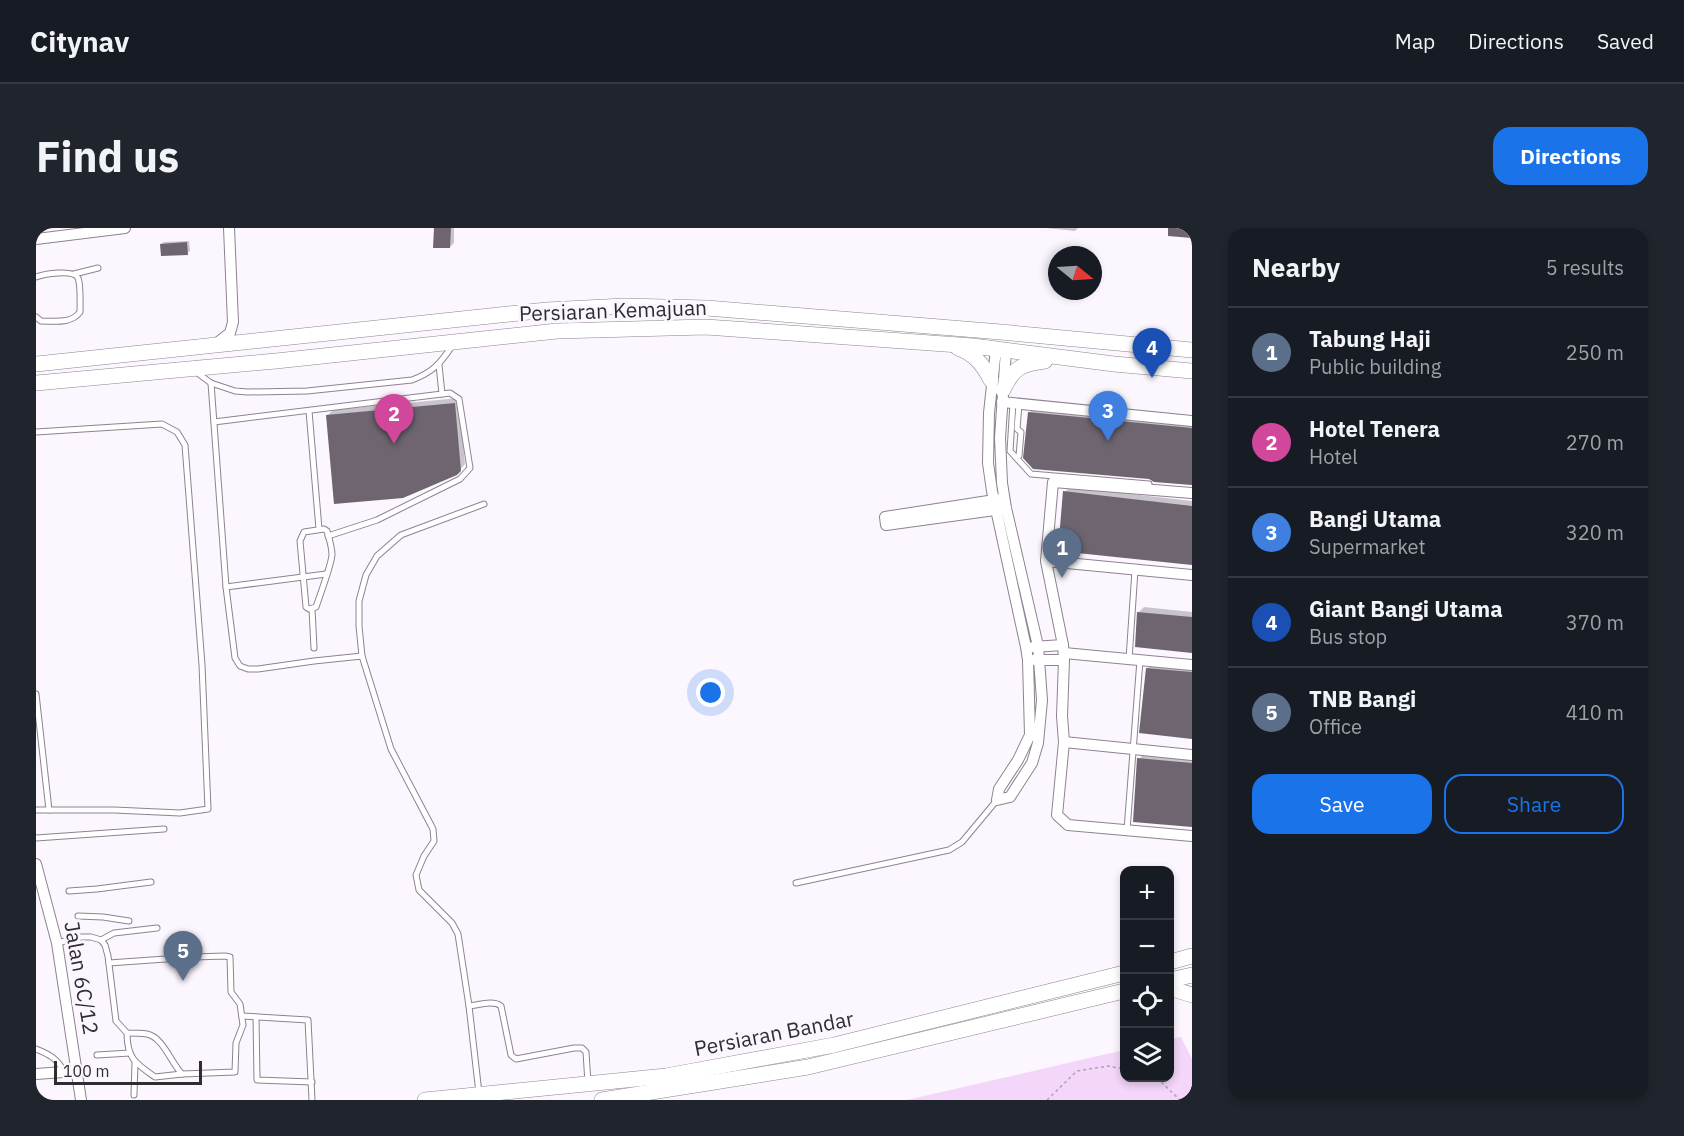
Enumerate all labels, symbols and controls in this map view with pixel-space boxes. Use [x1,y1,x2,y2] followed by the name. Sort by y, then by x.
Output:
[30,23,129,60] text: Citynav
[1395,27,1435,55] text: Map
[1468,27,1564,55] text: Directions
[1597,27,1654,55] text: Saved
[1493,127,1648,185] button: Directions
[36,129,179,184] text: Find us
[1048,246,1102,300] north arrow
[1252,250,1340,284] text: Nearby
[1546,254,1624,281] text: 5 results
[518,293,707,327] street label: Persiaran Kemajuan
[1309,324,1431,353] text: Tabung Haji
[1132,328,1172,378] pin: 4
[1266,339,1278,366] text: 1
[1566,339,1624,366] text: 250 m
[1309,353,1441,380] text: Public building
[1088,392,1128,441] pin: 3
[374,394,414,444] pin: 2
[1309,414,1440,443] text: Hotel Tenera
[1266,429,1278,456] text: 2
[1566,429,1624,456] text: 270 m
[1309,443,1358,470] text: Hotel
[1309,504,1441,533] text: Bangi Utama
[1266,519,1278,546] text: 3
[1566,519,1624,546] text: 320 m
[1042,528,1082,578] pin: 1
[1309,533,1426,560] text: Supermarket
[1309,594,1503,623] text: Giant Bangi Utama
[1266,609,1278,636] text: 4
[1566,609,1624,636] text: 370 m
[1309,623,1387,650] text: Bus stop
[696,678,725,707] your location
[1309,684,1416,713] text: TNB Bangi
[1266,699,1278,726] text: 5
[1566,699,1624,726] text: 410 m
[1309,713,1362,740] text: Office
[1252,774,1432,834] button: Save
[1444,774,1624,834] button: Share
[1120,866,1174,1082] map controls
[1120,866,1174,920] button: +
[58,919,106,1037] street label: Jalan 6C/12
[1120,920,1174,974] button: −
[164,932,202,981] pin: 5
[1120,974,1174,1028] button: locate
[692,1004,856,1062] street label: Persiaran Bandar
[1120,1028,1174,1082] button: layers
[54,1058,202,1086] scale bar
[63,1061,110,1081] text: 100 m

